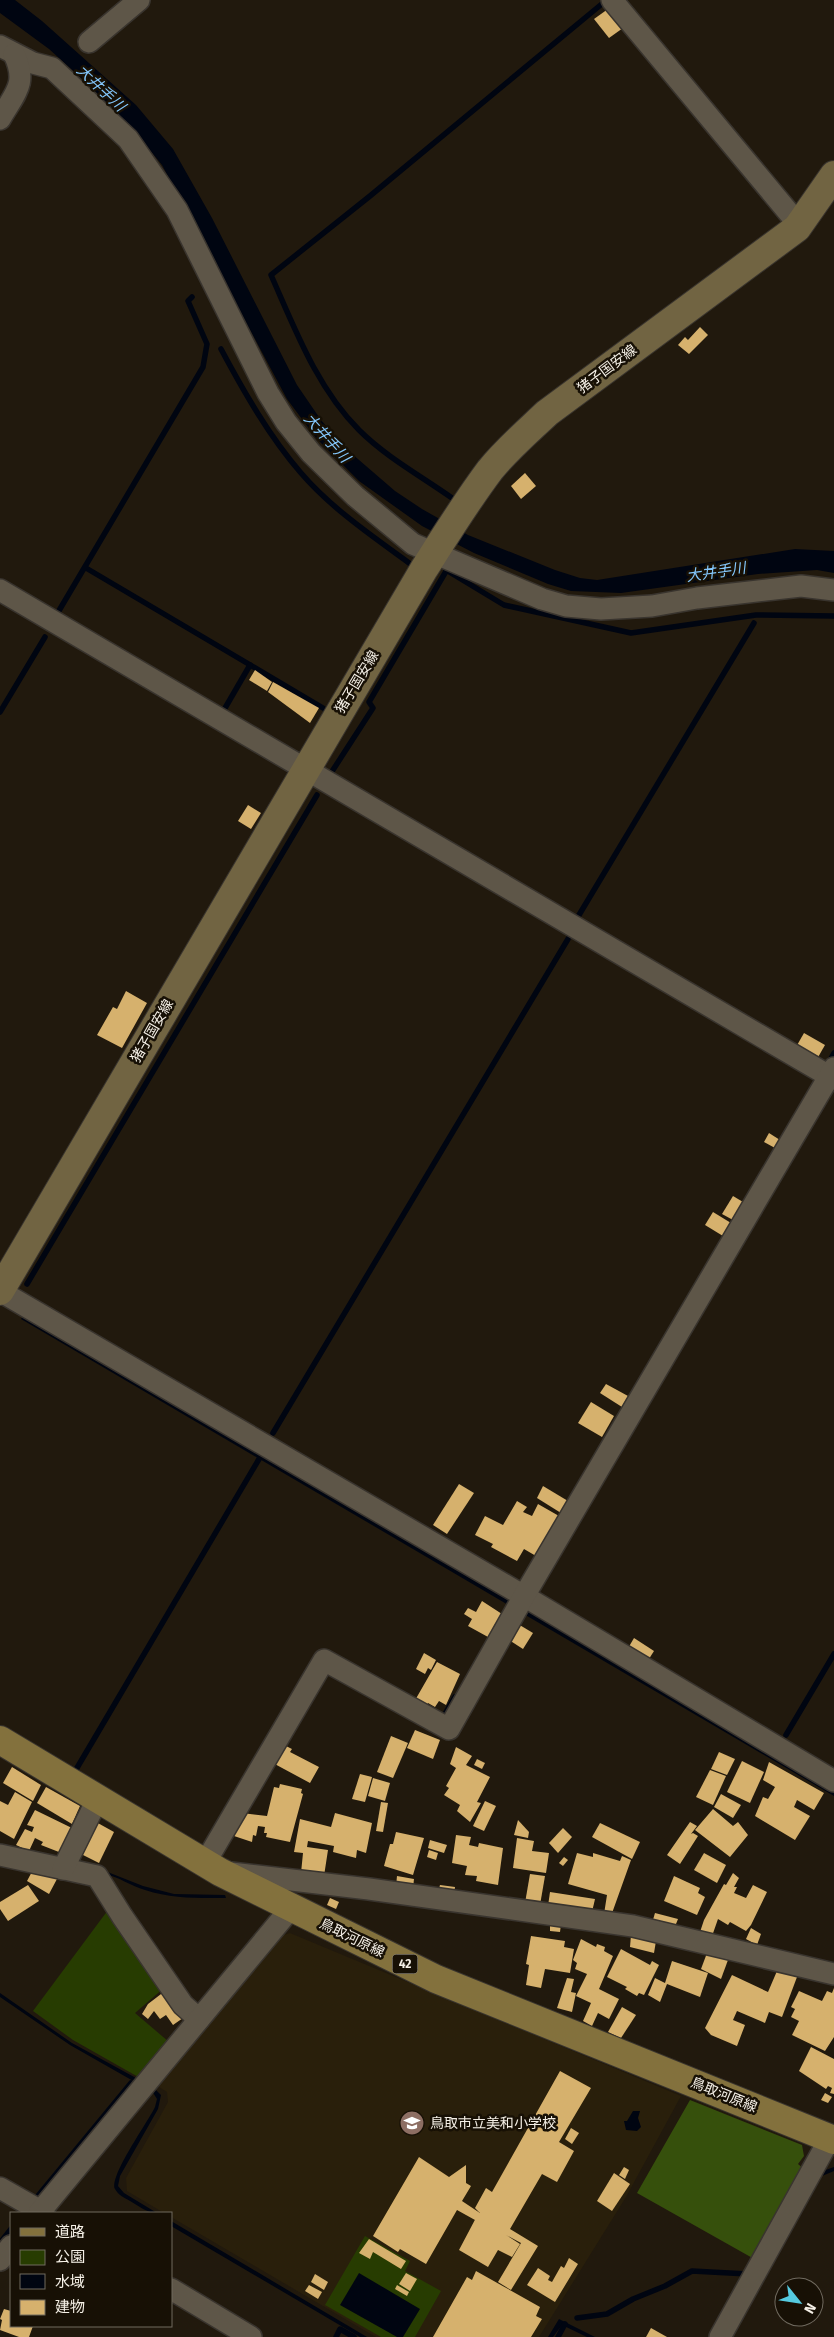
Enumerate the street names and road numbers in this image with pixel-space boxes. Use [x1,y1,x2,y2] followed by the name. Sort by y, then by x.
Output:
[574,341,640,397] street label: 猪子国安線
[332,648,382,716] street label: 猪子国安線
[127,996,177,1066] street label: 猪子国安線
[317,1915,387,1961] street label: 鳥取河原線
[392,1955,418,1974] road number: 42
[688,2074,760,2116] street label: 鳥取河原線

